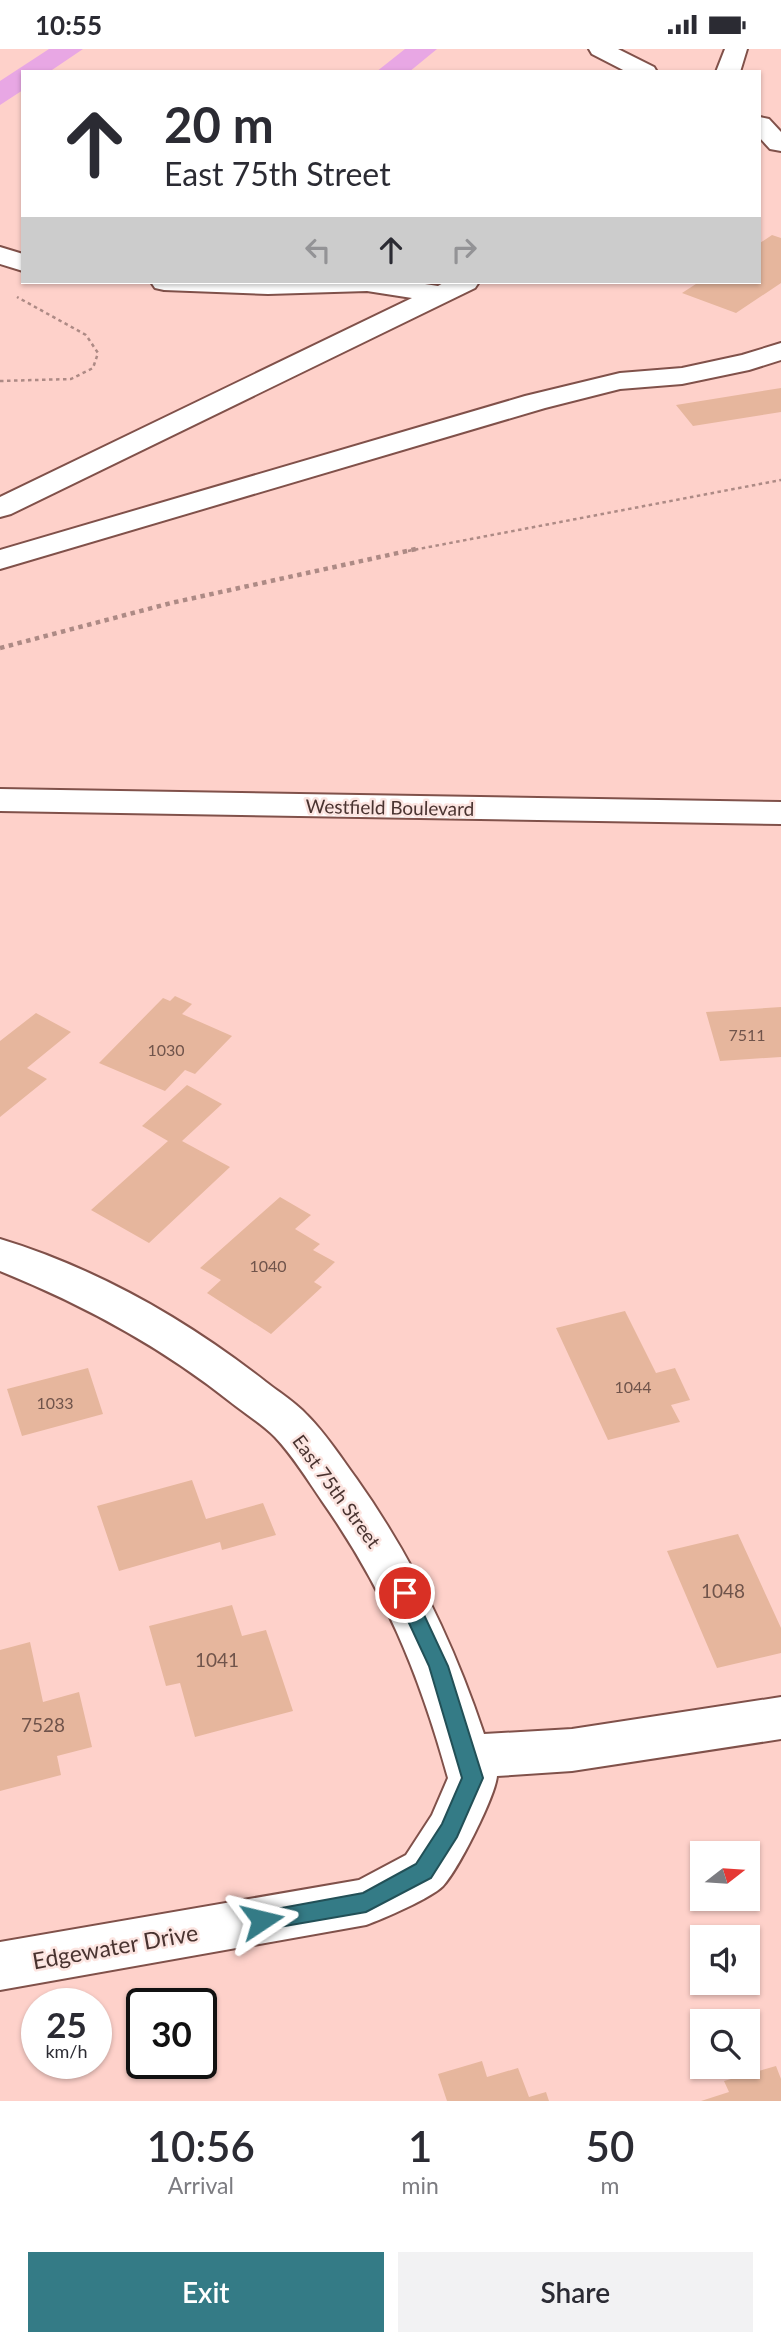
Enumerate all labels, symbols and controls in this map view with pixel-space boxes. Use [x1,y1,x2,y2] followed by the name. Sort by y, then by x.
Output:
[35,9,102,41] text: 10:55
[164,95,274,153] text: 20 m
[49,98,140,189] icon: ahead
[164,154,391,193] text: East 75th Street
[299,231,337,269] icon: left
[372,231,410,269] icon: ahead
[445,231,483,269] icon: right
[306,794,474,820] street label: Westfield Boulevard
[728,1025,766,1044] house number: 7511
[147,1040,185,1059] house number: 1030
[249,1256,287,1275] house number: 1040
[614,1377,652,1396] house number: 1044
[36,1393,74,1412] house number: 1033
[288,1430,386,1552] street label: East 75th Street
[375,1563,435,1623] pin
[386,1574,424,1612] icon: arrive
[701,1579,745,1602] house number: 1048
[195,1648,239,1671] house number: 1041
[21,1713,65,1736] house number: 7528
[690,1841,760,1911] north arrow
[690,1841,760,2079] map controls
[225,1883,299,1957] position arrow
[30,1918,200,1974] street label: Edgewater Drive
[690,1925,760,1995] button: sound
[126,1988,217,2079] speed limit sign: 30
[46,2003,87,2045] text: 25
[690,2009,760,2079] button: search
[45,2040,88,2062] text: km/h
[147,2121,255,2171] text: 10:56
[408,2121,432,2171] text: 1
[586,2121,634,2171] text: 50
[168,2171,234,2199] text: Arrival
[402,2171,439,2199] text: min
[600,2171,619,2199] text: m
[28,2252,384,2332] button: Exit
[398,2252,753,2332] button: Share

